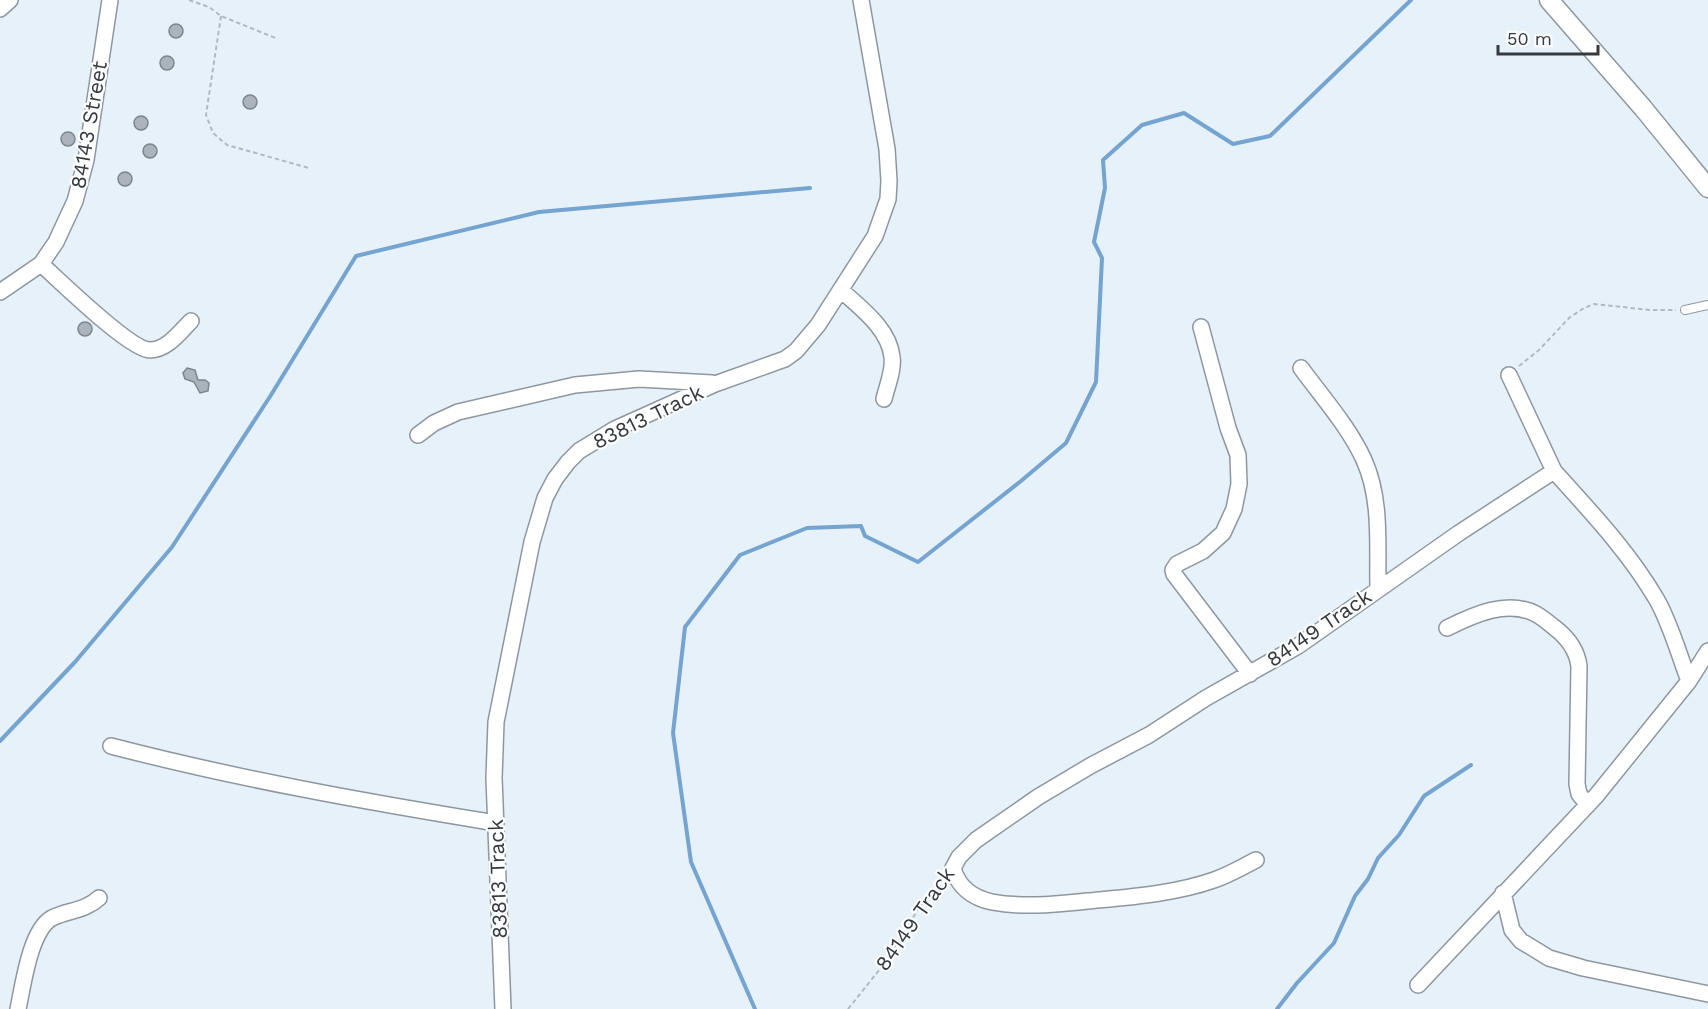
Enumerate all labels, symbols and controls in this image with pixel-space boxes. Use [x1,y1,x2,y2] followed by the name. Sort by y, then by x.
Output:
[1498,18,1598,56] scale bar
[1507,28,1552,49] text: 50 m
[65,59,112,191] street label: 84143 Street
[588,379,707,454] street label: 83813 Track
[1262,583,1376,672] street label: 84149 Track
[483,819,512,939] street label: 83813 Track
[870,862,960,975] street label: 84149 Track

